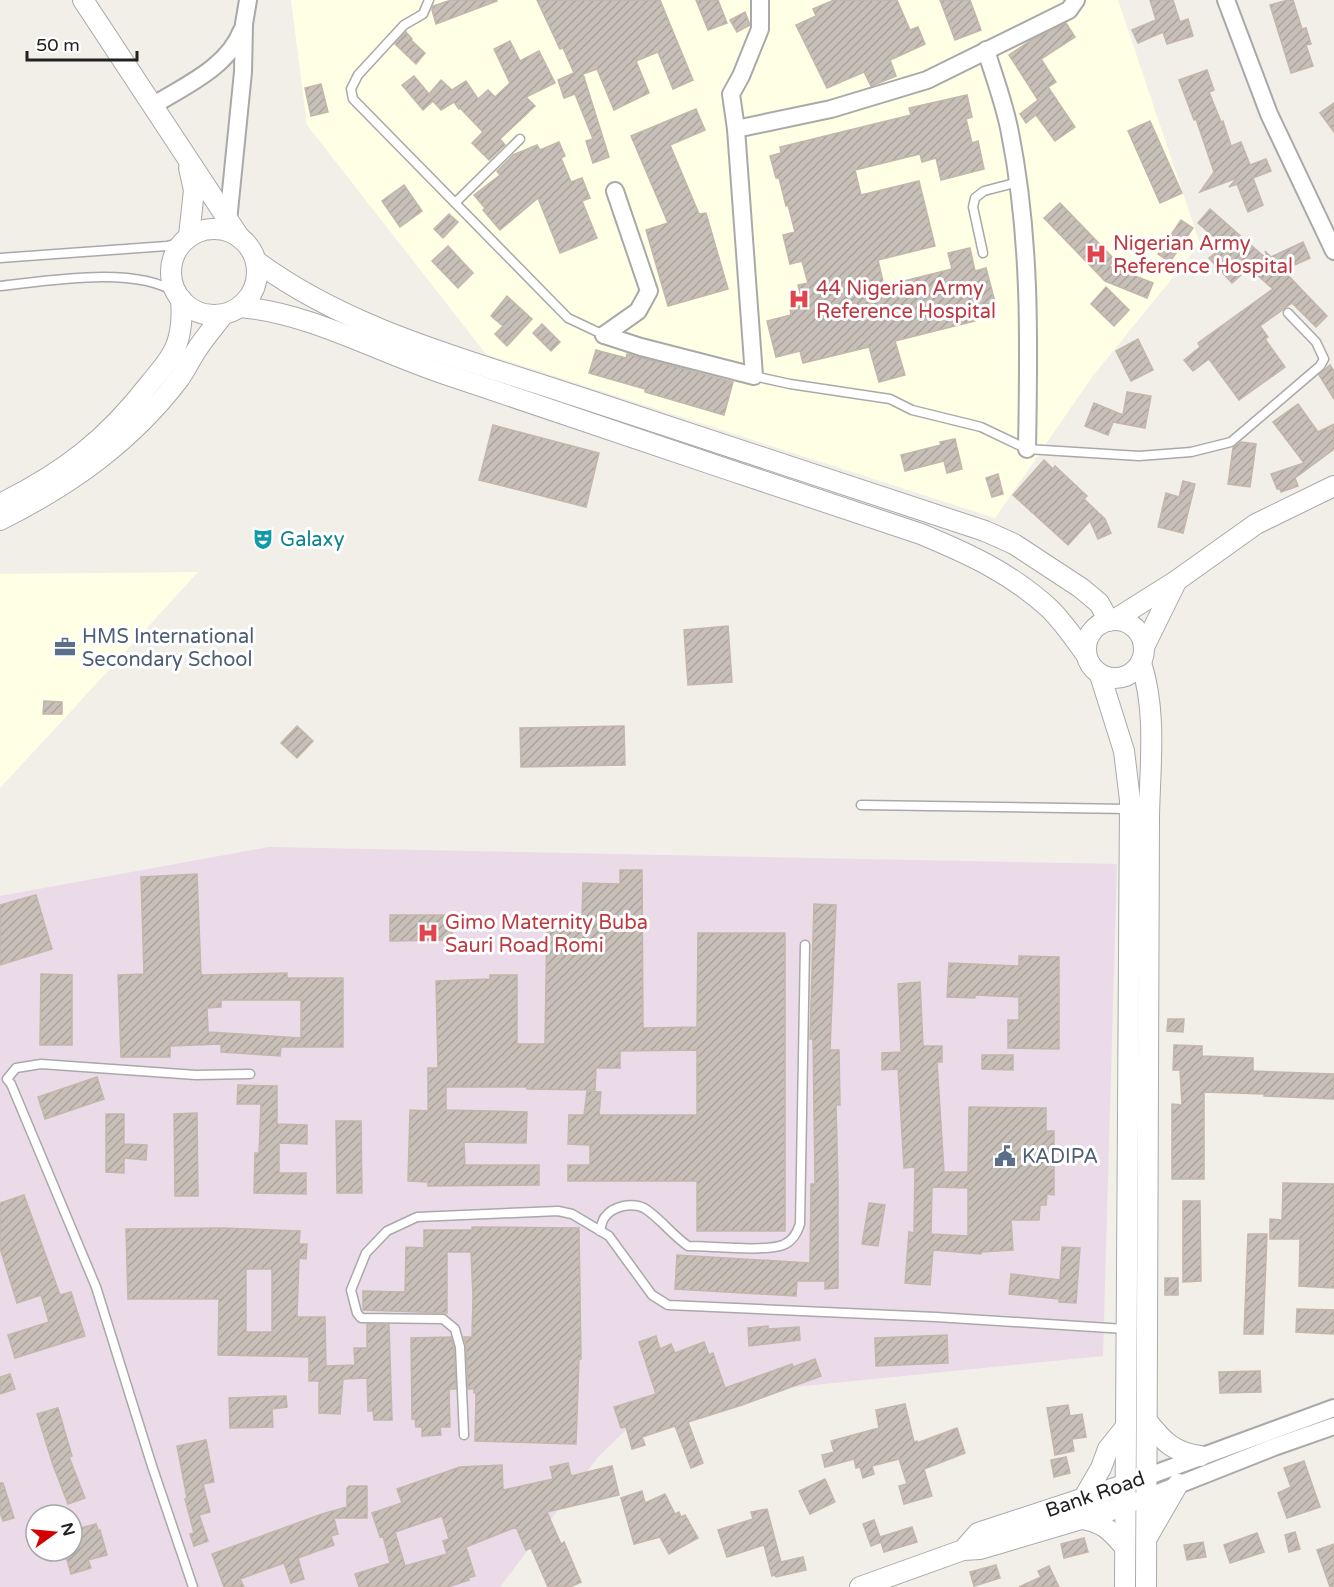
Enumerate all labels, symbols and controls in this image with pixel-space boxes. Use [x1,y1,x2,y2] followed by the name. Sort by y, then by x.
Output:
[27,24,136,62] scale bar
[36,34,80,56] text: 50 m
[1113,232,1293,279] place label: Nigerian Army Reference Hospital
[1084,242,1108,266] hospital icon: Nigerian Army Reference Hospital
[816,277,996,324] place label: 44 Nigerian Army Reference Hospital
[787,287,811,311] hospital icon: 44 Nigerian Army Reference Hospital
[251,527,275,551] theatre icon: Galaxy
[280,528,345,552] place label: Galaxy
[82,625,254,672] place label: HMS International Secondary School
[53,635,77,659] office icon: HMS International Secondary School
[445,911,648,958] place label: Gimo Maternity Buba Sauri Road Romi
[416,921,440,945] hospital icon: Gimo Maternity Buba Sauri Road Romi
[993,1144,1017,1168] public building icon: KADIPA
[1022,1145,1098,1169] place label: KADIPA
[1042,1467,1148,1523] street label: Bank Road
[24,1503,84,1563] north arrow
[56,1521,79,1538] text: N

